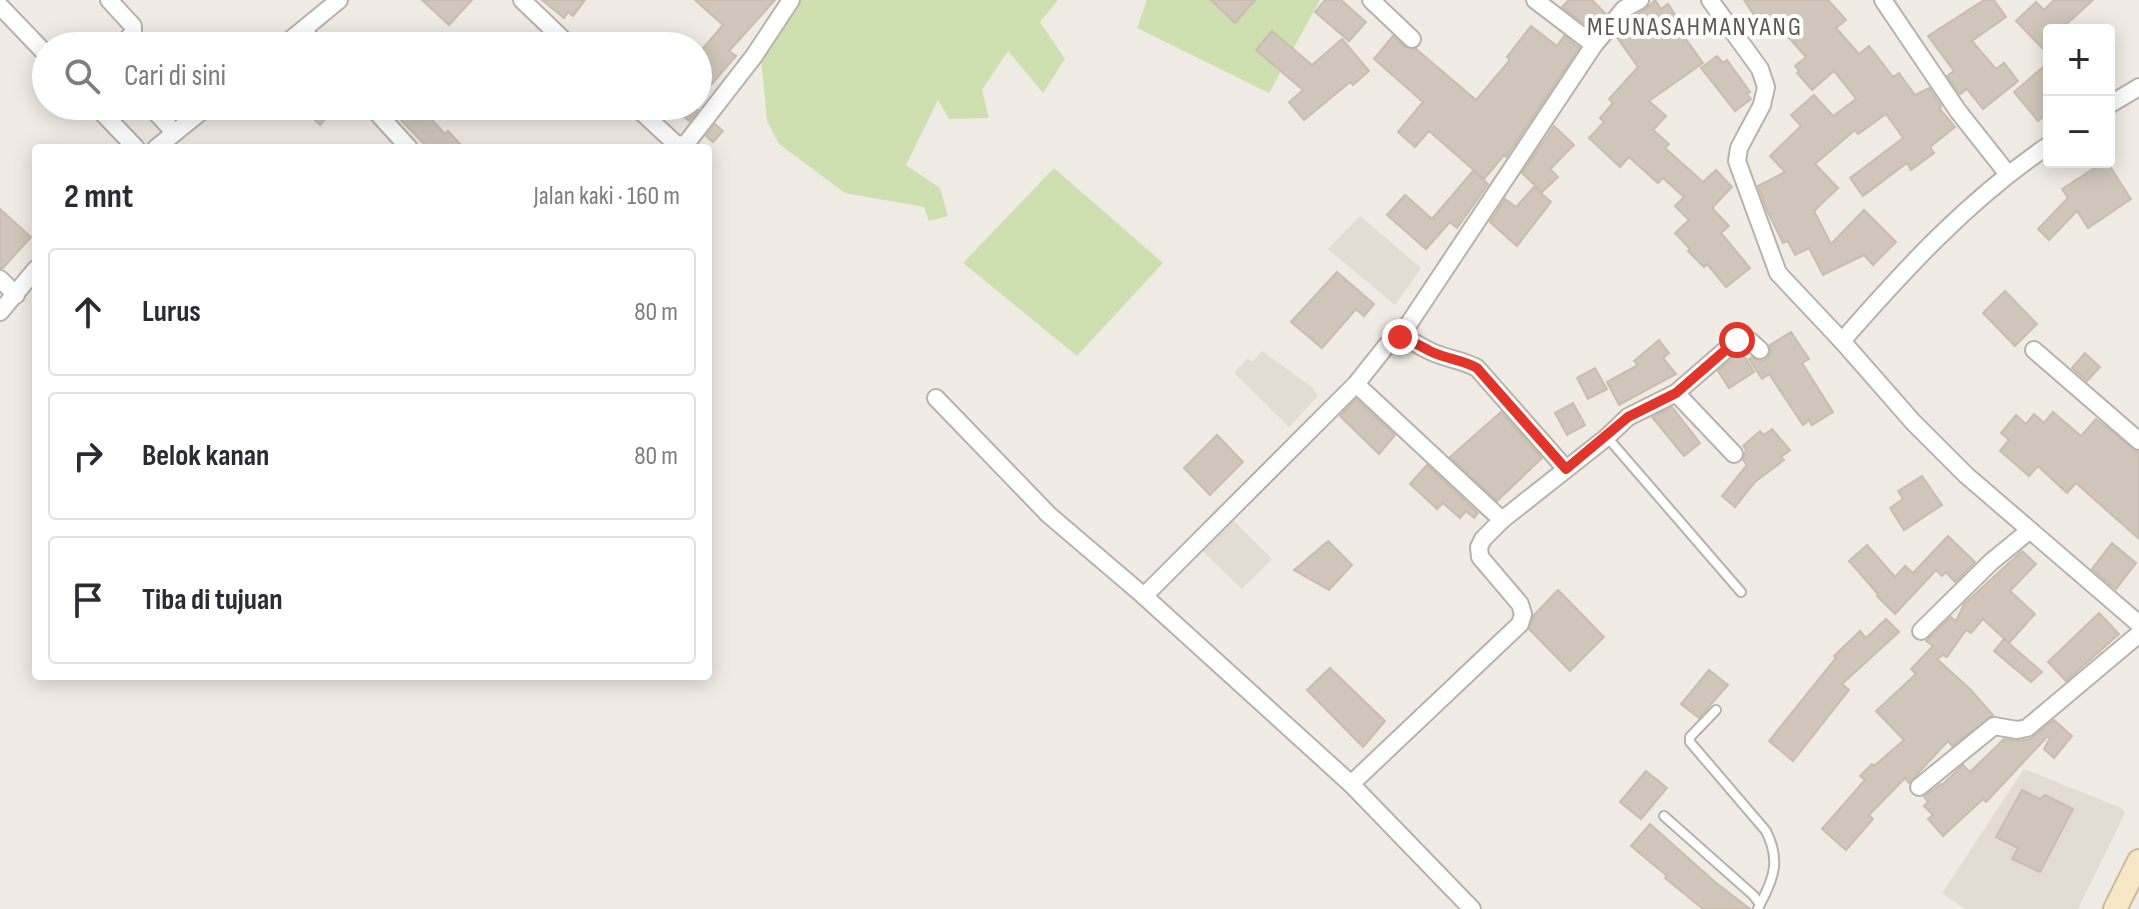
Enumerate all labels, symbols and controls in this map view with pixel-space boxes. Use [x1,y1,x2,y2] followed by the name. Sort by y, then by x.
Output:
[1587,12,1803,43] district label: MEUNASAHMANYANG
[2043,24,2115,168] map controls
[2043,24,2115,96] button: +
[32,32,712,120] search box
[60,54,104,98] icon: search
[124,58,226,94] text: Cari di sini
[2043,96,2115,168] button: −
[64,176,133,217] text: 2 mnt
[533,181,680,212] text: Jalan kaki · 160 m
[66,290,110,334] icon: ahead
[142,294,201,330] text: Lurus
[634,297,678,328] text: 80 m
[1382,319,1418,355] route end
[1719,322,1755,358] route start
[66,434,110,478] icon: right
[142,438,269,474] text: Belok kanan
[634,441,678,472] text: 80 m
[66,578,110,622] icon: arrive
[142,582,283,618] text: Tiba di tujuan

